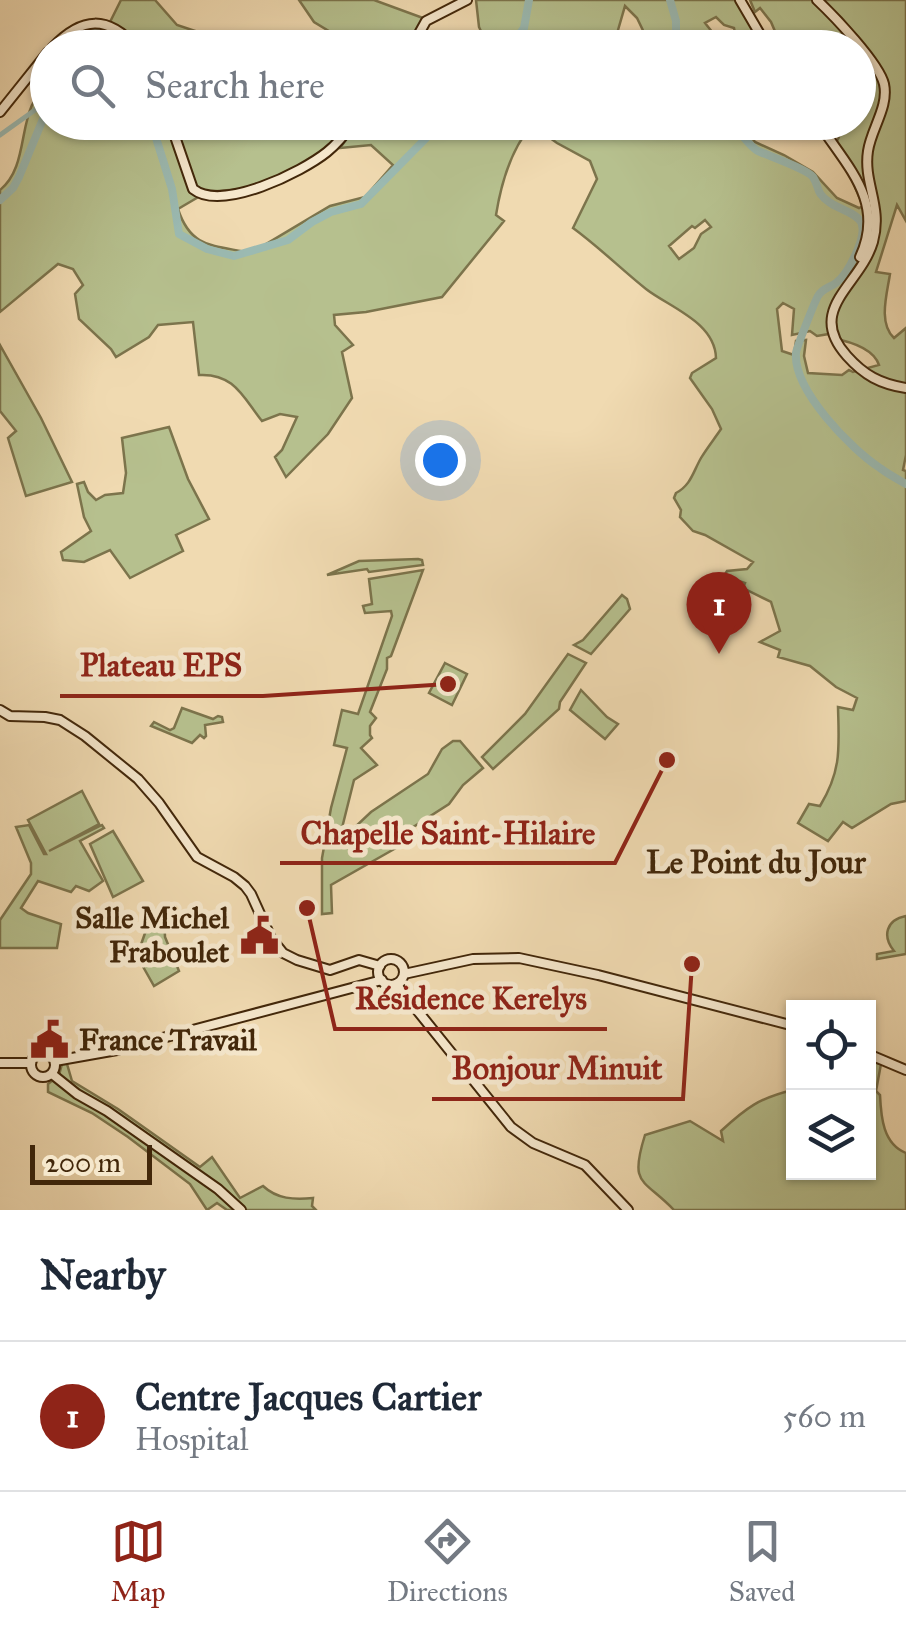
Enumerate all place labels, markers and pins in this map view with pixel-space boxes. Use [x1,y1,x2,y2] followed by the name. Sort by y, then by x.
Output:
[686,572,752,654] pin: 1
[60,634,263,696] callout: Plateau EPS
[280,801,615,863] callout: Chapelle Saint-Hilaire
[75,900,230,970] place label: Salle Michel Fraboulet
[238,914,280,956] public building icon: Salle Michel Fraboulet
[335,967,607,1029] callout: Résidence Kerelys
[28,1019,70,1061] public building icon: France Travail
[79,1022,257,1058] place label: France Travail
[432,1037,683,1099] callout: Bonjour Minuit

